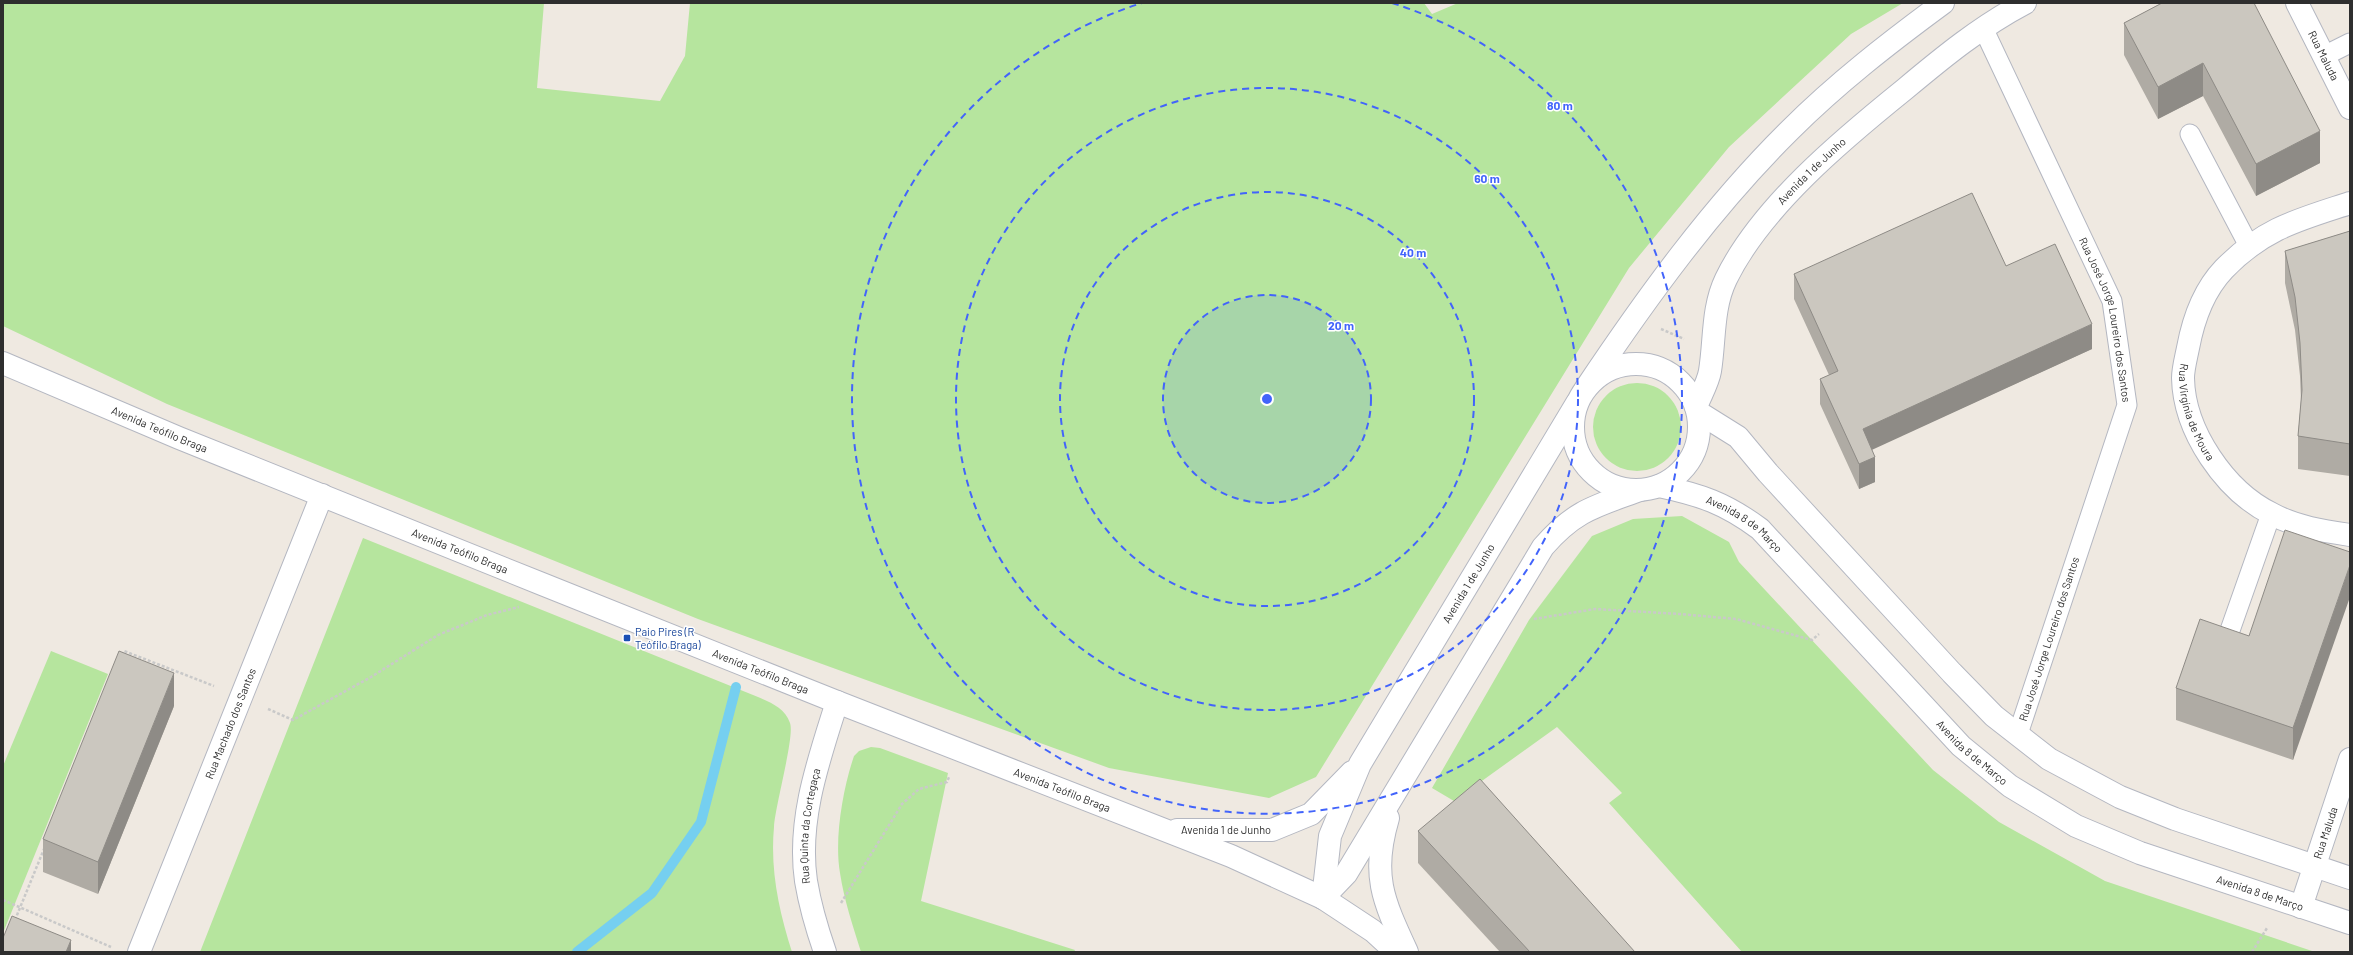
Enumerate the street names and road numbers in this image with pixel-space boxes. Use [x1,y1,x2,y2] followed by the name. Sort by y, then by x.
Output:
[2306,28,2342,82] street label: Rua Maluda
[1774,135,1848,207] street label: Avenida 1 de Junho
[2077,235,2134,403] street label: Rua José Jorge Loureiro dos Santos
[2177,363,2218,463] street label: Rua Virgínia de Moura
[110,403,209,455] street label: Avenida Teófilo Braga
[1705,492,1785,555] street label: Avenida 8 de Março
[410,525,510,576] street label: Avenida Teófilo Braga
[1439,541,1497,625] street label: Avenida 1 de Junho
[2016,555,2081,723] street label: Rua José Jorge Loureiro dos Santos
[711,646,811,696] street label: Avenida Teófilo Braga
[202,666,258,781] street label: Rua Machado dos Santos
[1934,717,2010,787] street label: Avenida 8 de Março
[1012,765,1112,814] street label: Avenida Teófilo Braga
[797,767,822,885] street label: Rua Quinta da Cortegaça
[2310,805,2340,860] street label: Rua Maluda
[1181,823,1271,836] street label: Avenida 1 de Junho
[2215,872,2305,913] street label: Avenida 8 de Março

